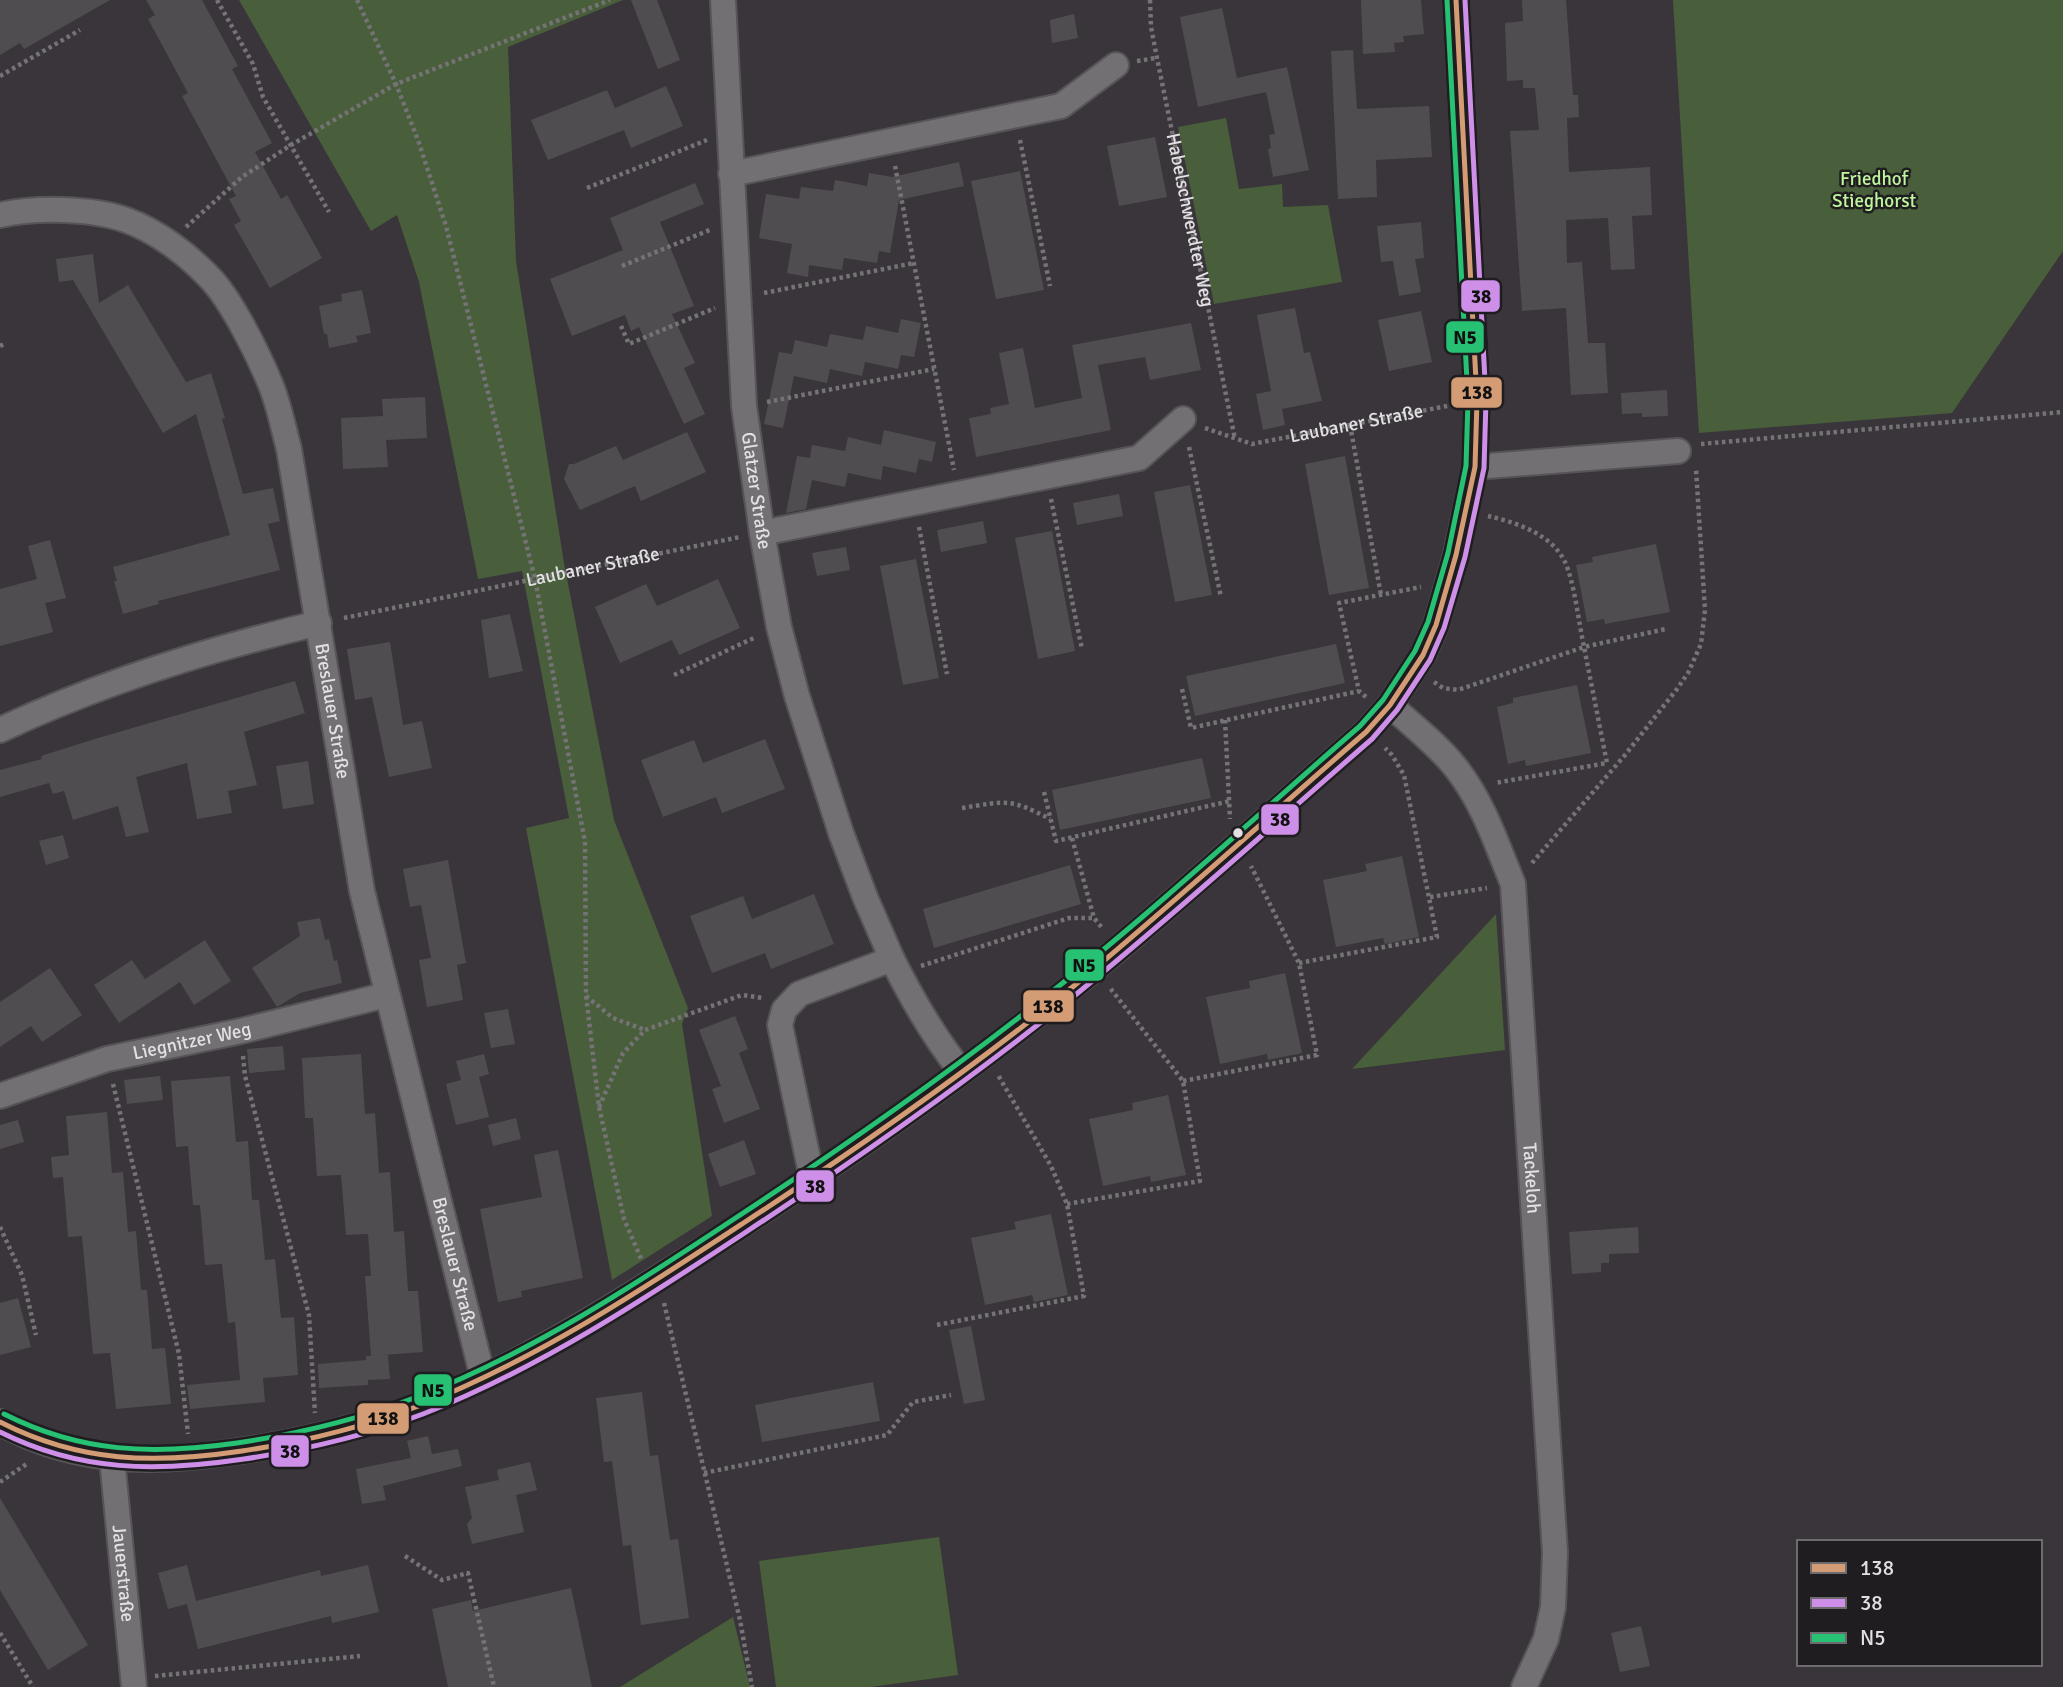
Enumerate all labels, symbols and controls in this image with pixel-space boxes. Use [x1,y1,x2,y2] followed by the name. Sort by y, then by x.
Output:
[1161,131,1220,309] street label: Habelschwerdter Weg
[1832,167,1916,213] park label: Friedhof Stieghorst
[1460,279,1501,313] line badge: 38
[1471,285,1491,309] text: 38
[1445,320,1485,354] line badge: N5
[1453,326,1477,350] text: N5
[1450,376,1503,409] line badge: 138
[1462,381,1492,405] text: 138
[1287,399,1425,448] street label: Laubaner Straße
[736,430,777,551] street label: Glatzer Straße
[524,542,662,592] street label: Laubaner Straße
[309,641,355,781] street label: Breslauer Straße
[1260,803,1300,836] line badge: 38
[1270,808,1290,832] text: 38
[1231,826,1245,840] unlabelled marker
[1064,948,1105,982] line badge: N5
[1072,954,1096,978] text: N5
[1022,989,1075,1023] line badge: 138
[1033,995,1063,1019] text: 138
[130,1017,254,1065] street label: Liegnitzer Weg
[1517,1142,1546,1214] street label: Tackeloh
[795,1169,835,1203] line badge: 38
[805,1175,825,1199] text: 38
[427,1195,483,1334] street label: Breslauer Straße
[413,1373,453,1407] line badge: N5
[421,1379,445,1403] text: N5
[356,1402,410,1435] line badge: 138
[368,1407,398,1431] text: 138
[270,1434,310,1468] line badge: 38
[280,1440,300,1464] text: 38
[106,1524,140,1623] street label: Jauerstraße
[1797,1540,2042,1666] legend
[1860,1555,1894,1581] text: 138
[1860,1590,1883,1616] text: 38
[1860,1625,1886,1651] text: N5

